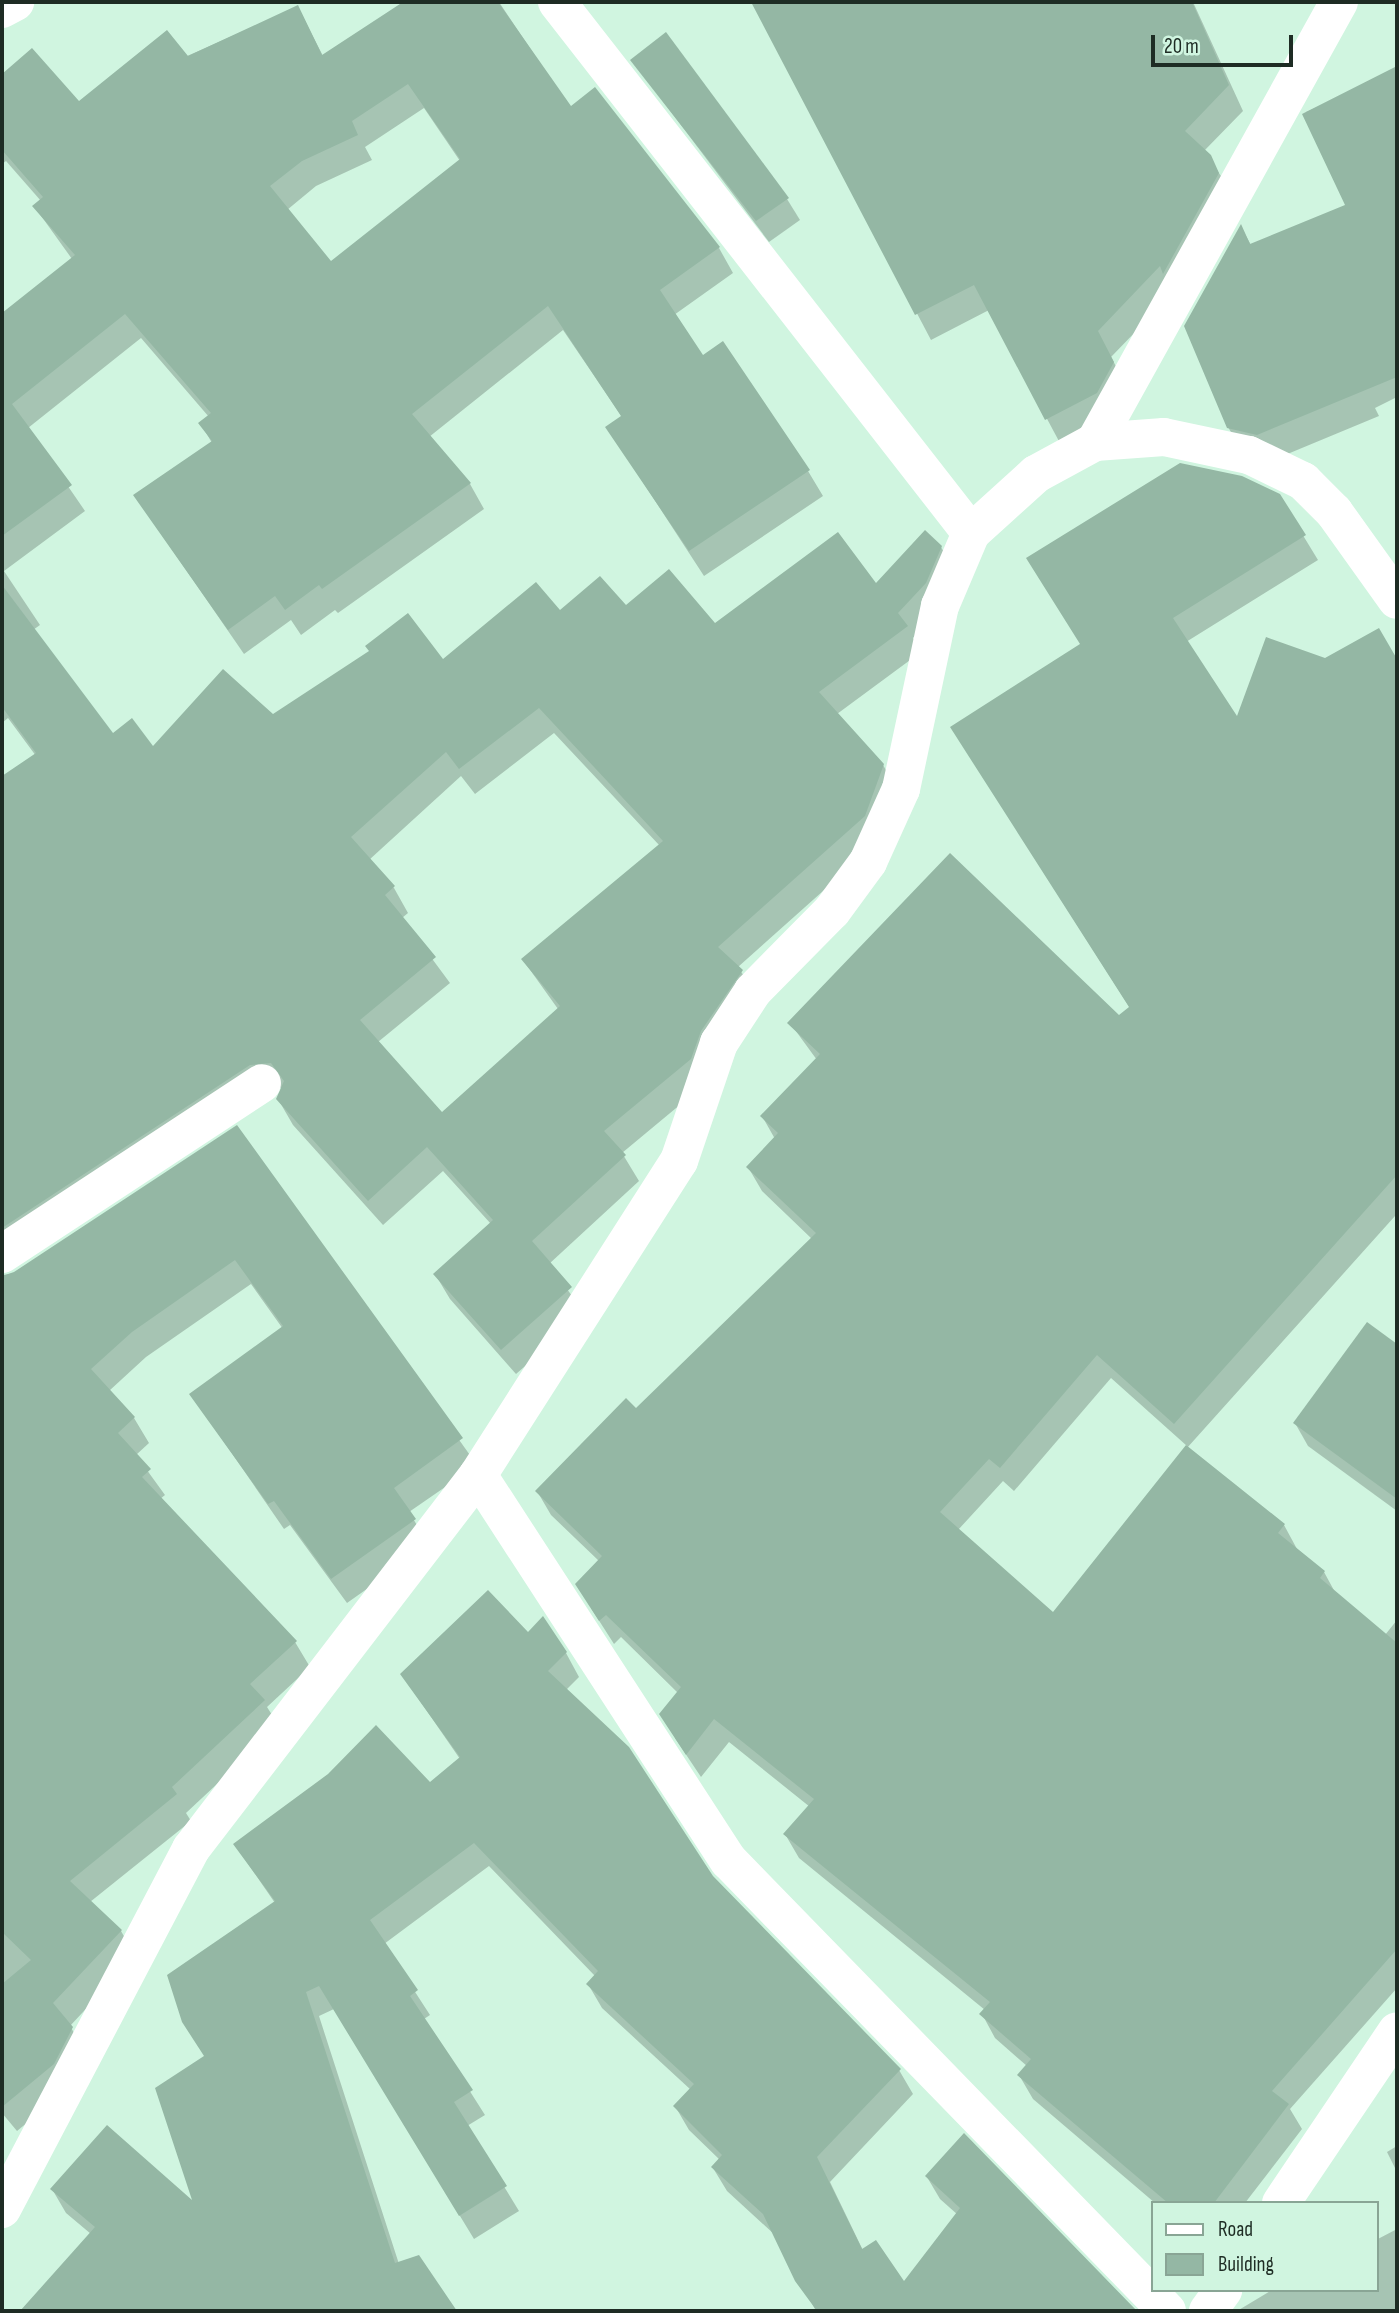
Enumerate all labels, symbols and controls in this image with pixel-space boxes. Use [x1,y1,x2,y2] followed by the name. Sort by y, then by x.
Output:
[1154,21,1296,65] scale bar
[1164,34,1199,59] text: 20 m
[1150,2201,1378,2292] legend
[1218,2217,1253,2242] text: Road
[1218,2252,1274,2277] text: Building

